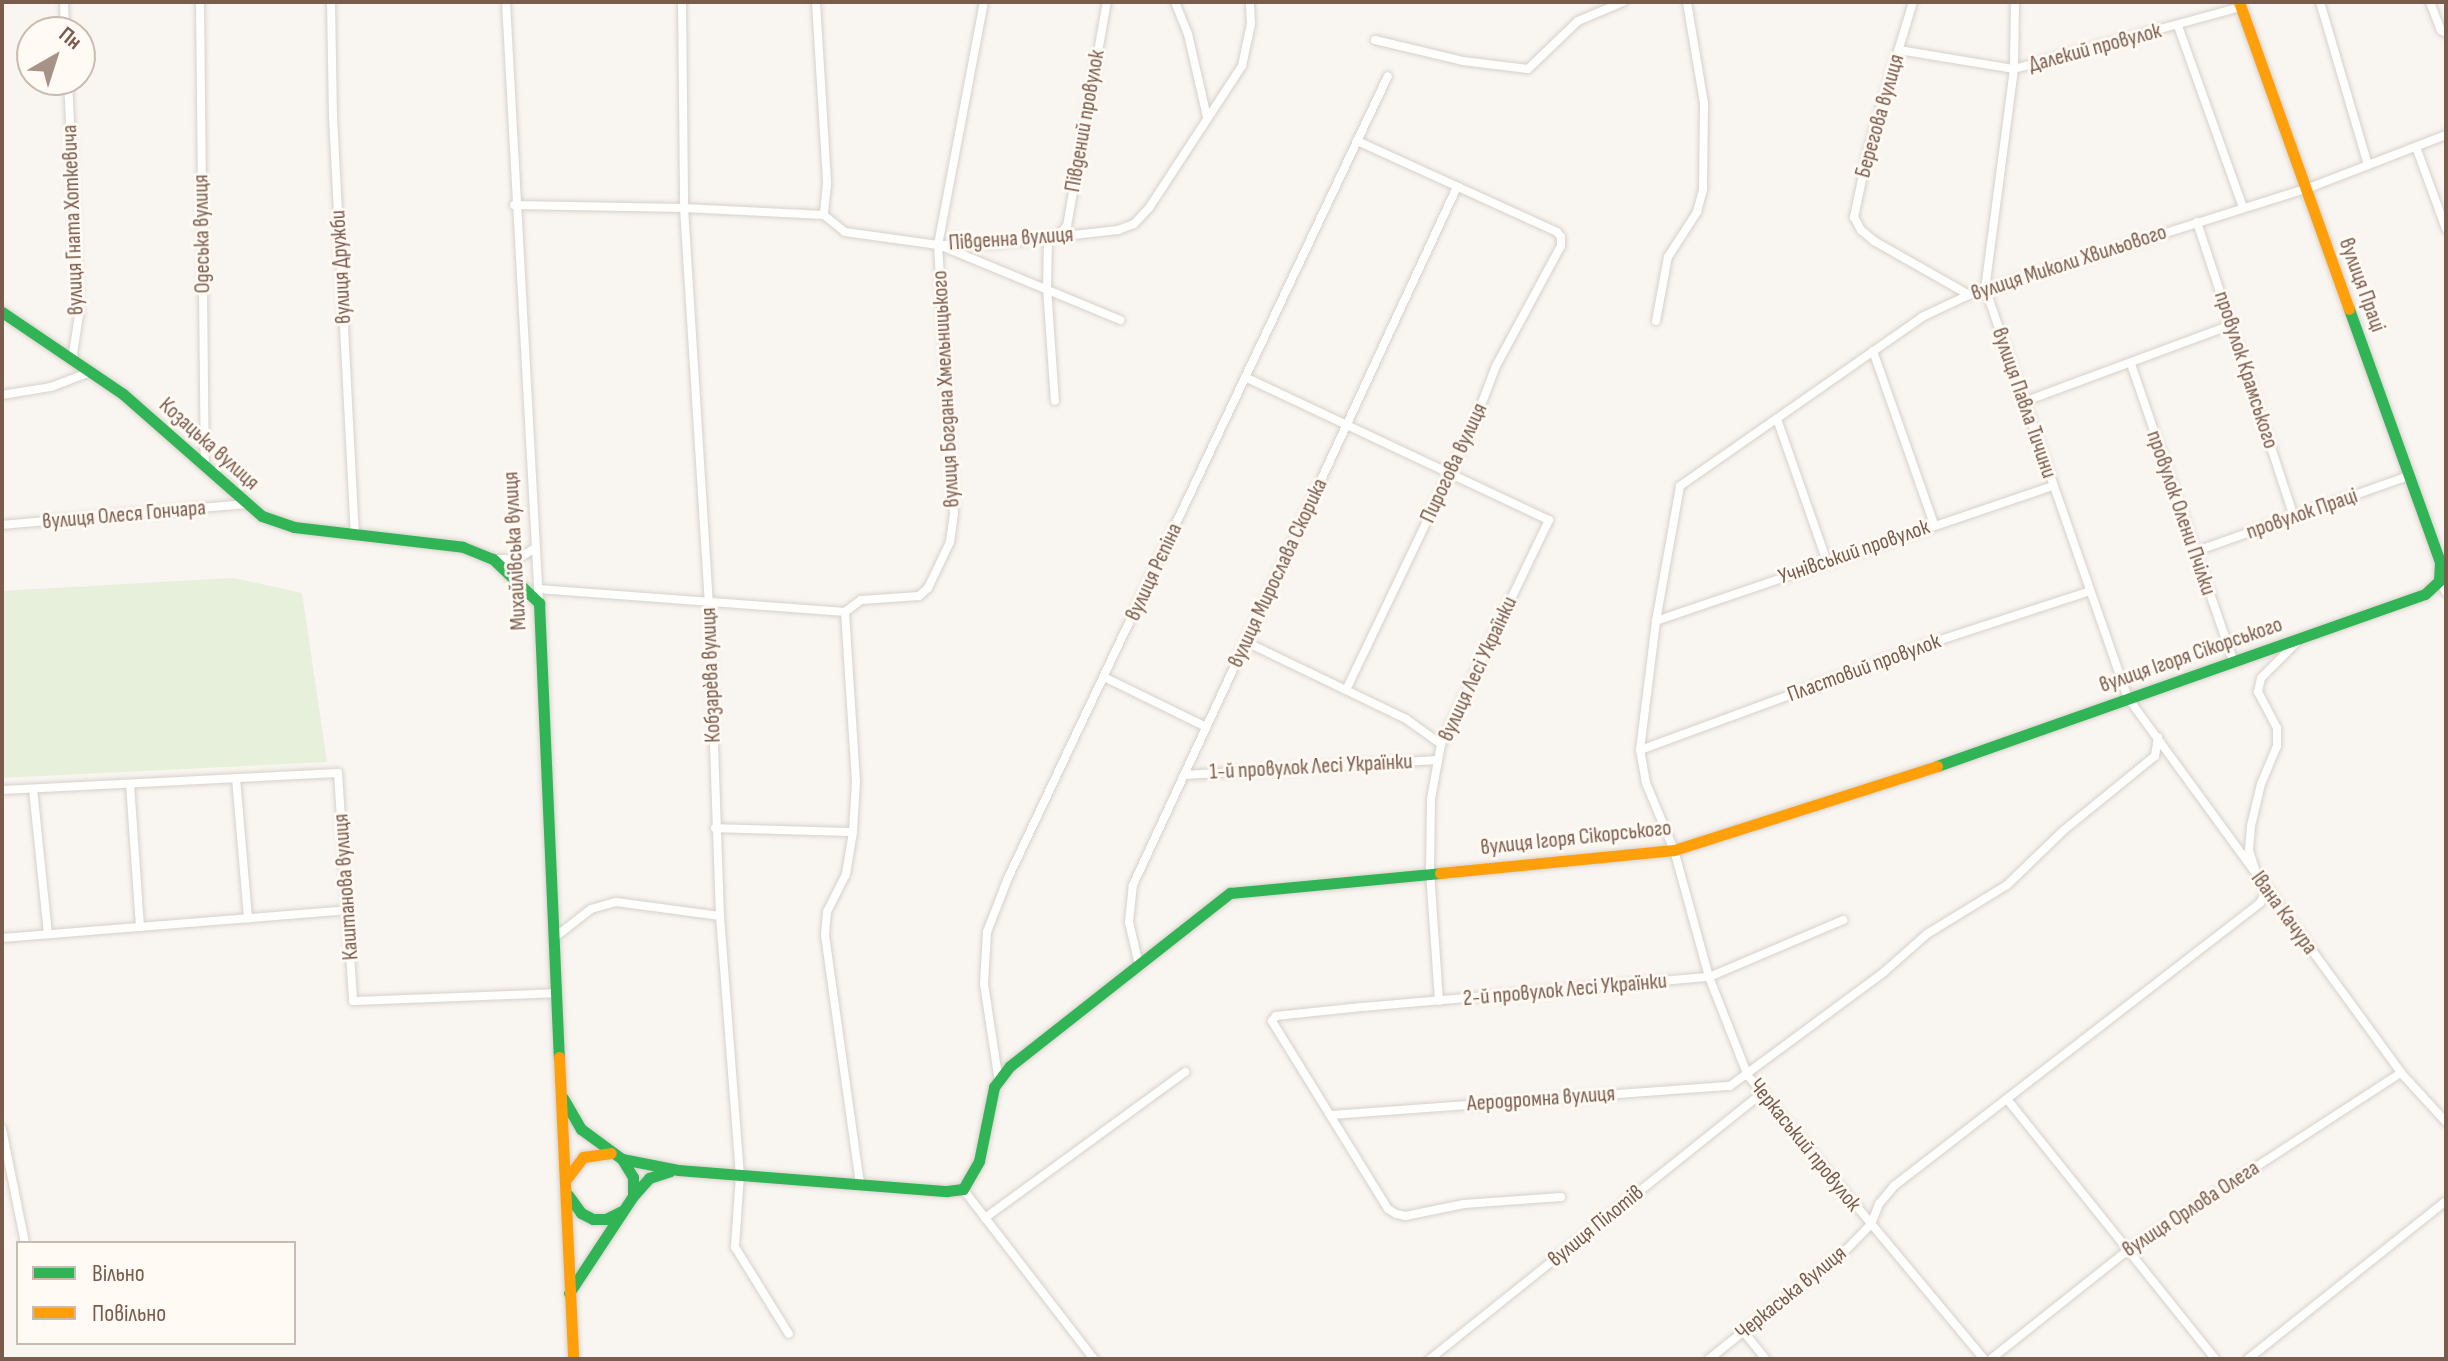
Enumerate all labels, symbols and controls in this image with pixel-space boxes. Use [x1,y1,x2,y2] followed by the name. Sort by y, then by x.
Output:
[16,16,96,96] north arrow
[2026,18,2164,78] street label: Далекий провулок
[53,21,87,56] text: Пн
[1060,48,1110,194] street label: Південий провулок
[1850,51,1910,181] street label: Берегова вулиця
[56,124,90,316] street label: вулиця Гната Хоткевича
[188,174,216,294] street label: Одеська вулиця
[325,209,357,325] street label: вулиця Дружби
[1968,219,2170,307] street label: вулиця Миколи Хвильового
[948,221,1074,257] street label: Південна вулиця
[2333,235,2391,335] street label: вулиця Праці
[927,270,965,508] street label: вулиця Богдана Хмельницького
[2208,288,2284,452] street label: провулок Крамського
[1986,324,2062,482] street label: вулиця Павла Тичини
[154,392,264,496] street label: Козацька вулиця
[1415,399,1493,527] street label: Пирогова вулиця
[2140,427,2222,599] street label: провулок Олени Пчілки
[498,471,532,631] street label: Михайлівська вулиця
[1223,474,1333,672] street label: вулиця Мирослава Скорика
[2243,483,2361,545] street label: провулок Праці
[41,495,207,535] street label: вулиця Олеся Гончара
[1775,514,1933,590] street label: Учнівський провулок
[1120,519,1188,625] street label: вулиця Рєпіна
[1433,592,1523,746] street label: вулиця Лесі Українки
[695,607,727,743] street label: Кобзарèва вулиця
[2096,611,2286,699] street label: вулиця Ігоря Сікорського
[1784,628,1944,708] street label: Пластовий провулок
[1209,749,1413,785] street label: 1-й провулок Лесі Українки
[328,813,364,961] street label: Каштанова вулиця
[1479,815,1673,861] street label: вулиця Ігоря Сікорського
[2245,866,2323,960] street label: Івана Качура
[1462,968,1668,1012] street label: 2-й провулок Лесі Українки
[1743,1073,1867,1217] street label: Черкаський провулок
[1466,1081,1616,1117] street label: Аеродромна вулиця
[2118,1155,2264,1263] street label: вулиця Орлова Олега
[1543,1179,1649,1273] street label: вулиця Пілотів
[1730,1240,1852,1346] street label: Черкаська вулиця
[16,1241,296,1345] legend
[92,1259,145,1288] text: Вільно
[92,1299,166,1328] text: Повільно

